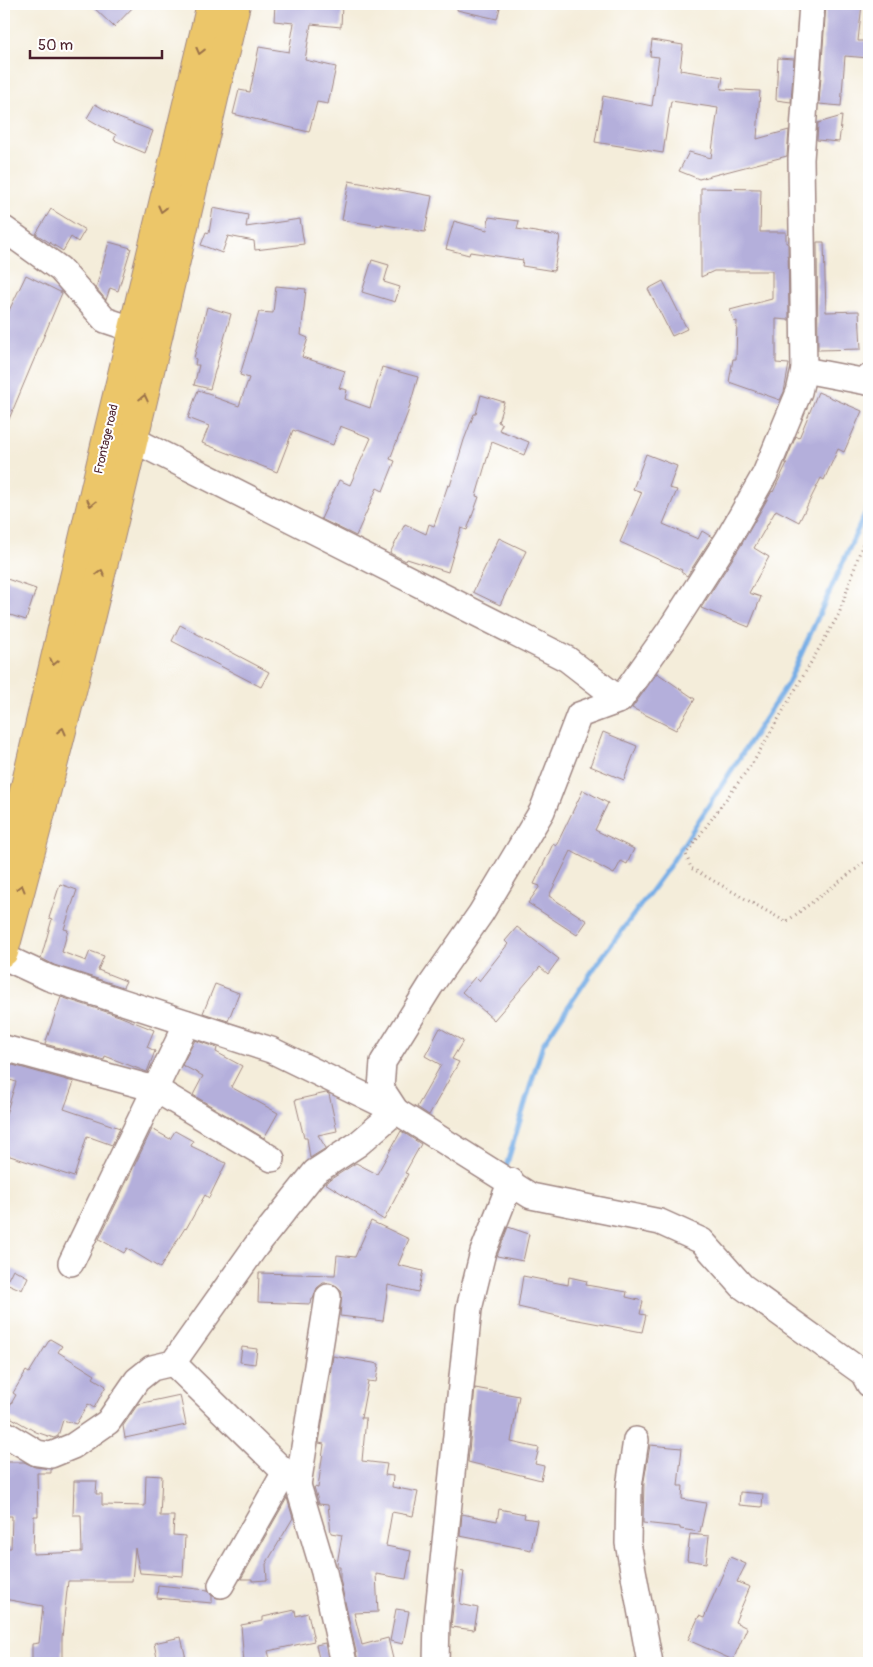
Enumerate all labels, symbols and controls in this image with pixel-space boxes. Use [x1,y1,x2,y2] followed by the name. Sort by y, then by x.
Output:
[30,28,162,60] scale bar
[38,36,73,55] text: 50 m
[195,47,206,56] one-way arrow
[157,205,168,214] one-way arrow
[138,394,149,403] one-way arrow
[91,403,122,475] street label: Frontage road
[86,499,97,508] one-way arrow
[95,568,106,577] one-way arrow
[49,657,60,666] one-way arrow
[56,726,67,735] one-way arrow
[15,883,26,892] one-way arrow

